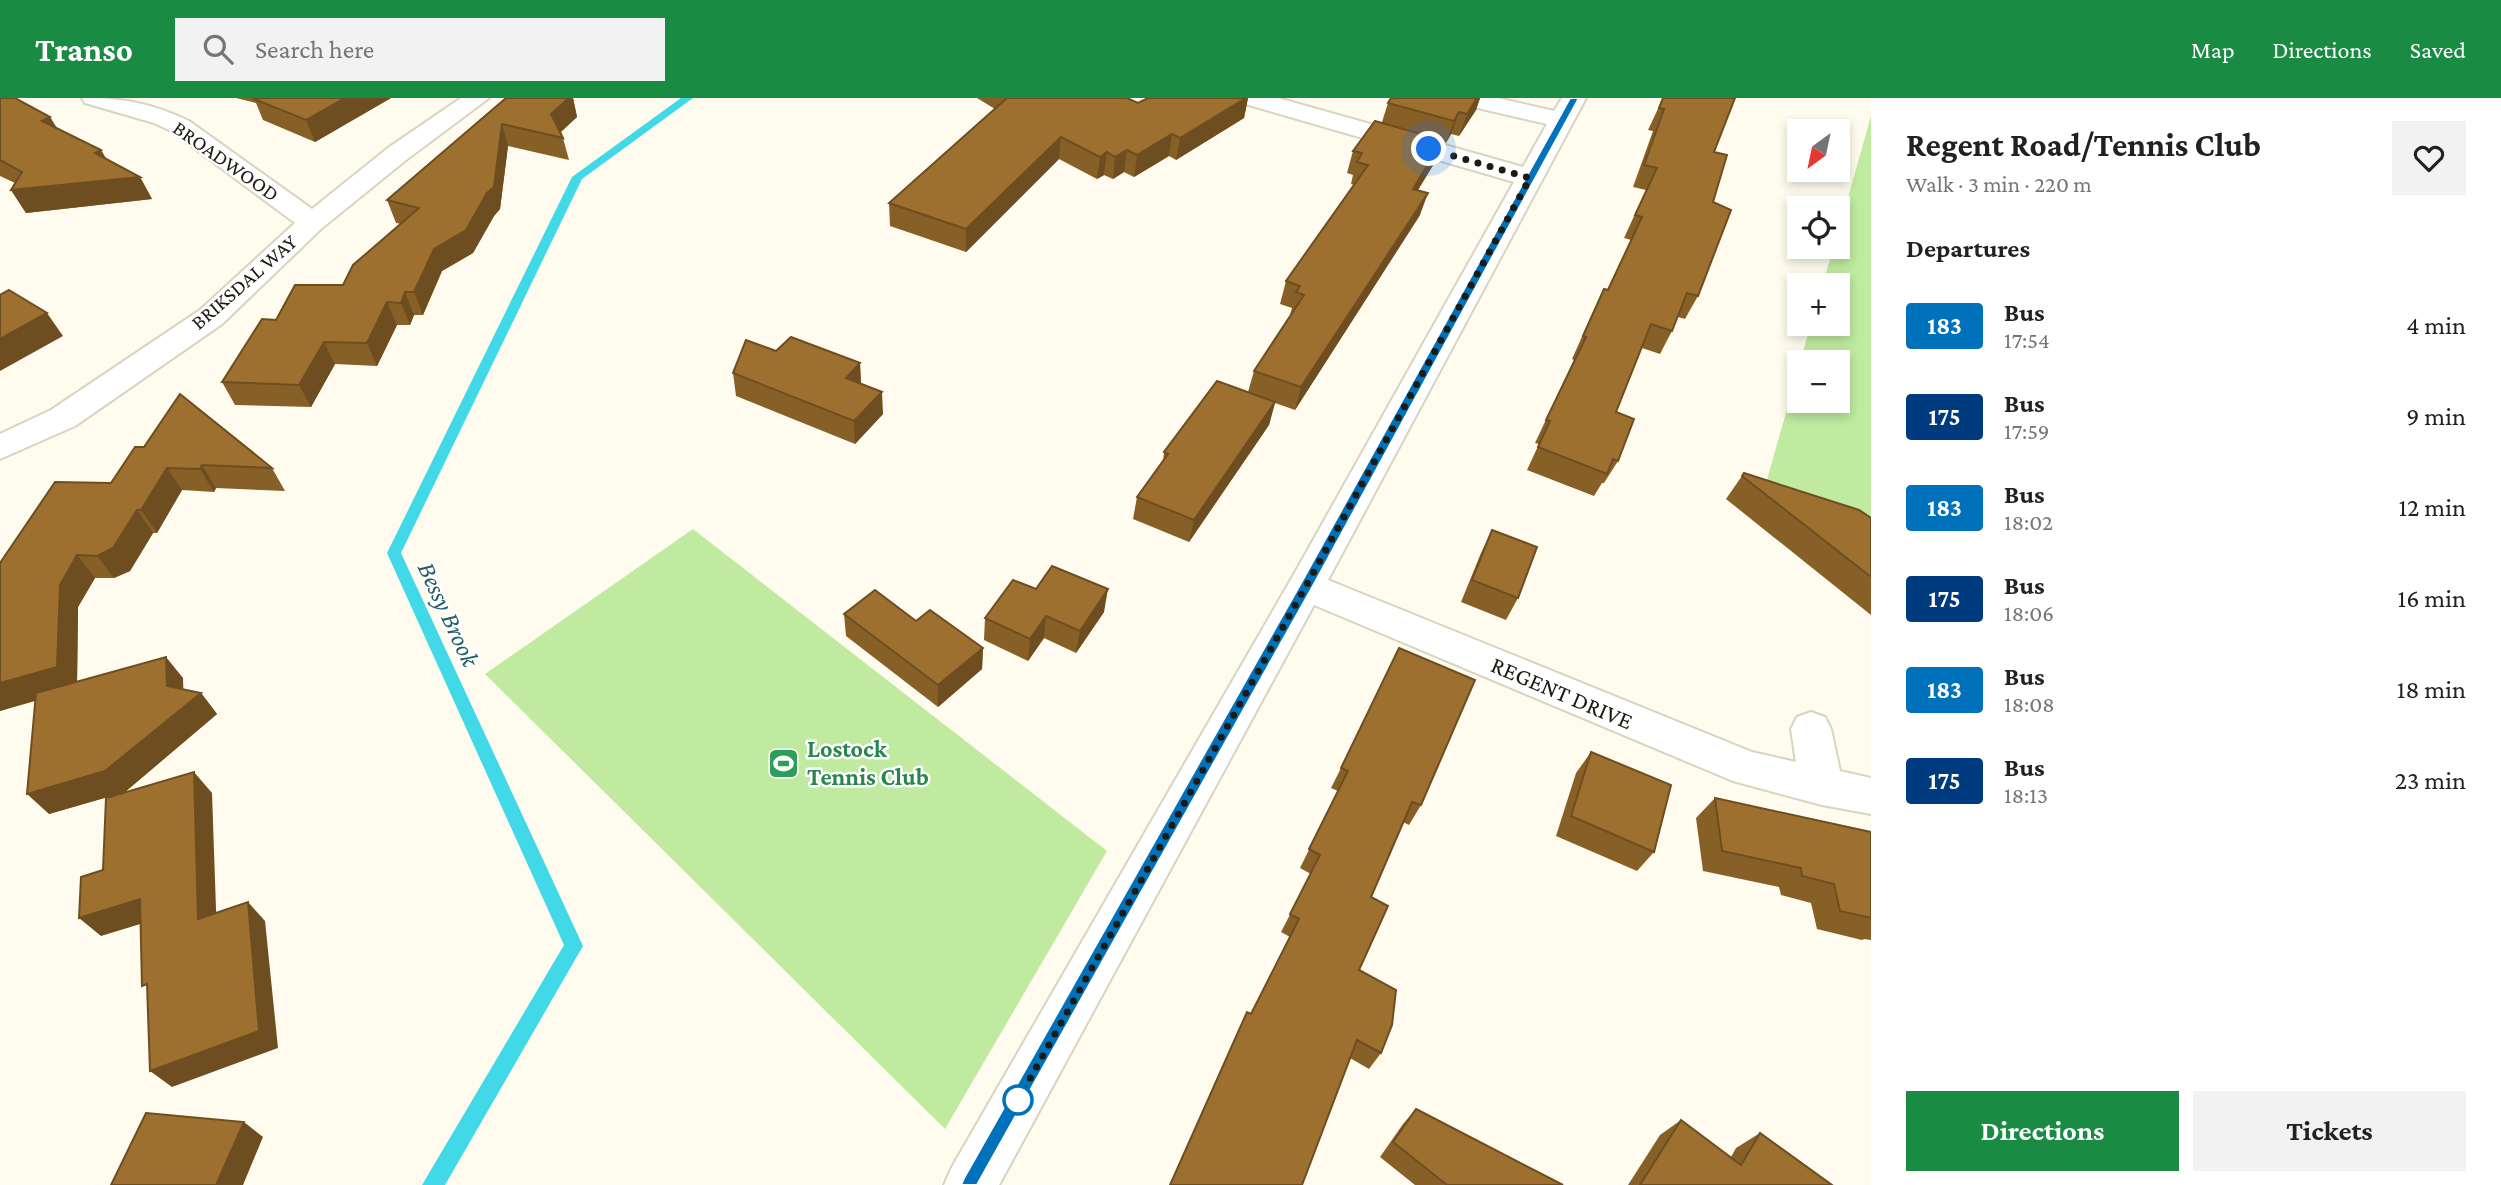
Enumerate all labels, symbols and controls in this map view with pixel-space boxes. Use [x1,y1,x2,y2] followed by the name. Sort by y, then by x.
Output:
[175,18,665,81] search box
[199,30,237,68] icon: search
[35,31,133,68] text: Transo
[255,35,374,64] text: Search here
[2191,36,2235,63] text: Map
[2273,36,2372,63] text: Directions
[2410,36,2466,63] text: Saved
[168,116,284,206] street label: BROADWOOD
[1787,119,1850,182] north arrow
[1787,119,1850,413] map controls
[2392,121,2466,195] button: heart
[1906,126,2261,163] text: Regent Road/Tennis Club
[1411,131,1446,166] your location
[1906,171,2092,197] text: Walk · 3 min · 220 m
[1787,196,1850,259] button: locate
[186,229,302,334] street label: BRIKSDAL WAY
[1906,234,2030,263] text: Departures
[1787,273,1850,336] button: +
[2004,298,2045,327] text: Bus
[2406,311,2466,340] text: 4 min
[1927,312,1962,339] text: 183
[2004,327,2050,353] text: 17:54
[1787,350,1850,413] button: −
[2004,389,2045,418] text: Bus
[2406,402,2466,431] text: 9 min
[1928,403,1961,430] text: 175
[2004,418,2049,444] text: 17:59
[2004,480,2045,509] text: Bus
[2398,493,2466,522] text: 12 min
[1927,494,1962,521] text: 183
[2004,509,2053,535] text: 18:02
[412,557,486,673] water label: Bessy Brook
[2004,571,2045,600] text: Bus
[2398,584,2466,613] text: 16 min
[1928,585,1961,612] text: 175
[2004,600,2054,626] text: 18:06
[1487,651,1637,734] street label: REGENT DRIVE
[2004,662,2045,691] text: Bus
[2397,675,2466,704] text: 18 min
[1927,676,1962,703] text: 183
[2004,691,2055,717] text: 18:08
[807,735,929,790] place label: Lostock Tennis Club
[767,746,801,780] sports icon: Lostock Tennis Club
[2004,753,2045,782] text: Bus
[2395,766,2466,795] text: 23 min
[1928,767,1961,794] text: 175
[2004,782,2048,808] text: 18:13
[1003,1085,1033,1115] unlabelled marker
[1906,1091,2179,1171] button: Directions
[2193,1091,2466,1171] button: Tickets

